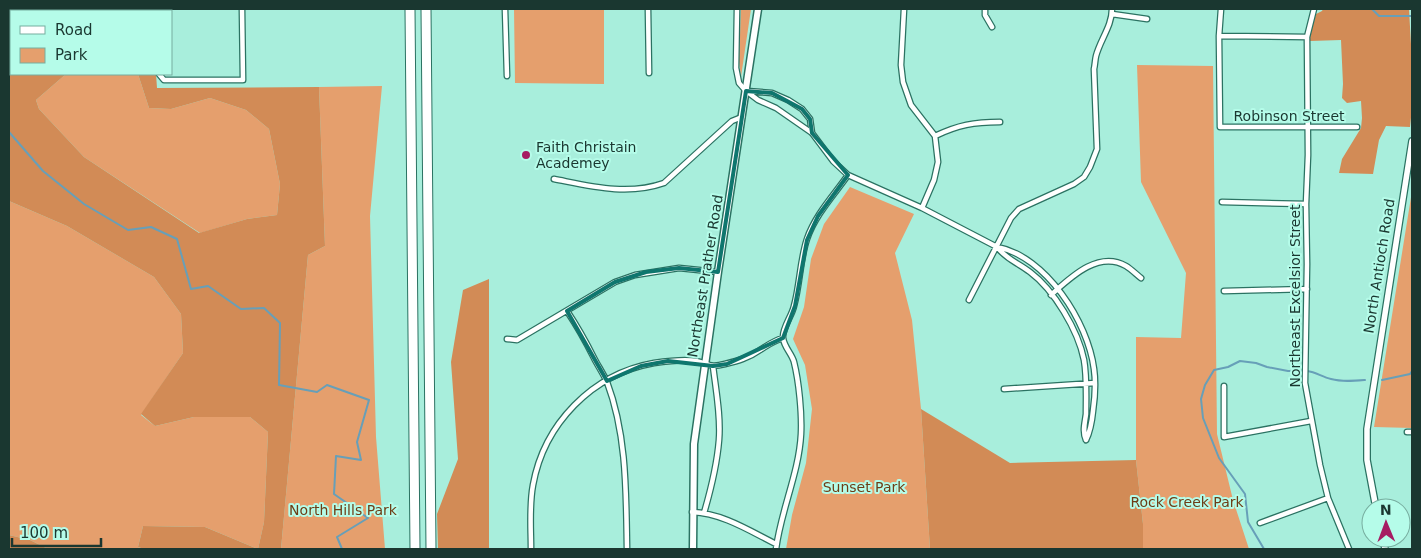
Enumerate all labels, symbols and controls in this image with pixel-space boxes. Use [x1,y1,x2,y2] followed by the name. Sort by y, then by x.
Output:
[10,10,172,75] legend
[55,21,93,39] text: Road
[55,46,88,64] text: Park
[1233,108,1345,124] street label: Robinson Street
[536,139,636,171] place label: Faith Christain Academey
[520,149,532,161] marker: Faith Christain Academey
[684,194,726,358] street label: Northeast Prather Road
[1360,198,1398,334] street label: North Antioch Road
[1287,204,1303,388] street label: Northeast Excelsior Street
[823,479,906,495] park label: Sunset Park
[1130,494,1244,510] park label: Rock Creek Park
[1361,498,1411,548] north arrow
[289,502,398,518] park label: North Hills Park
[1380,502,1392,518] text: N
[12,516,101,548] scale bar
[20,524,68,542] text: 100 m

